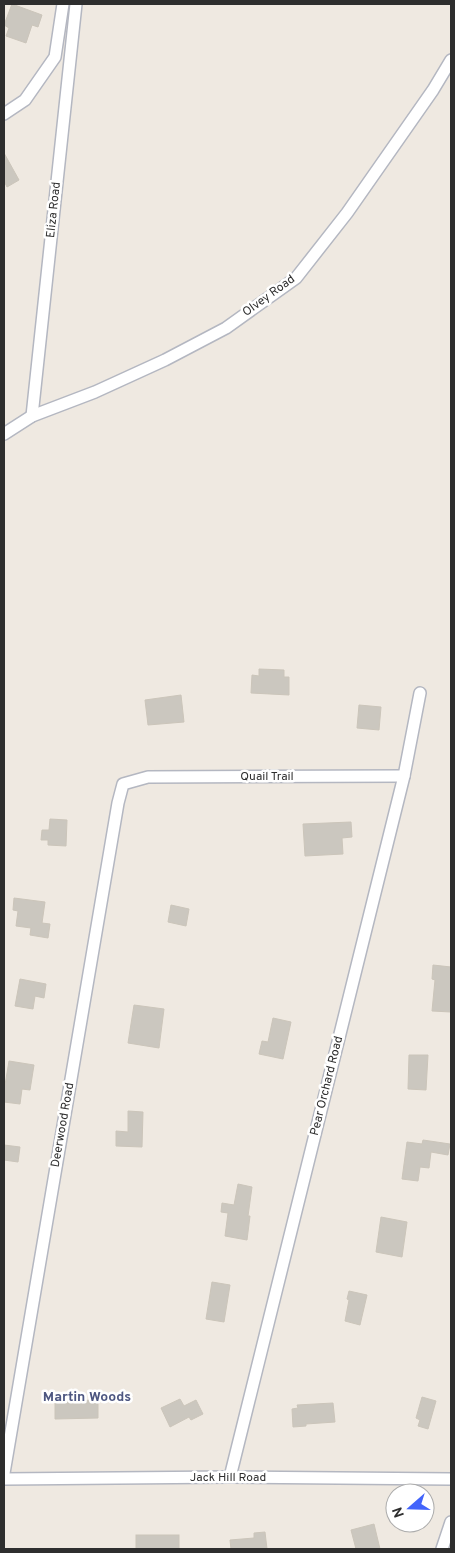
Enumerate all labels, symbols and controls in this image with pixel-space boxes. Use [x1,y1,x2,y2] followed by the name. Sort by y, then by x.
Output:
[43,181,65,239] street label: Eliza Road
[240,272,298,320] street label: Olvey Road
[240,769,294,785] street label: Quail Trail
[307,1035,347,1137] street label: Pear Orchard Road
[48,1081,78,1169] street label: Deerwood Road
[43,1389,131,1406] district label: Martin Woods
[190,1470,266,1486] street label: Jack Hill Road
[385,1483,435,1533] north arrow
[389,1504,409,1520] text: N

